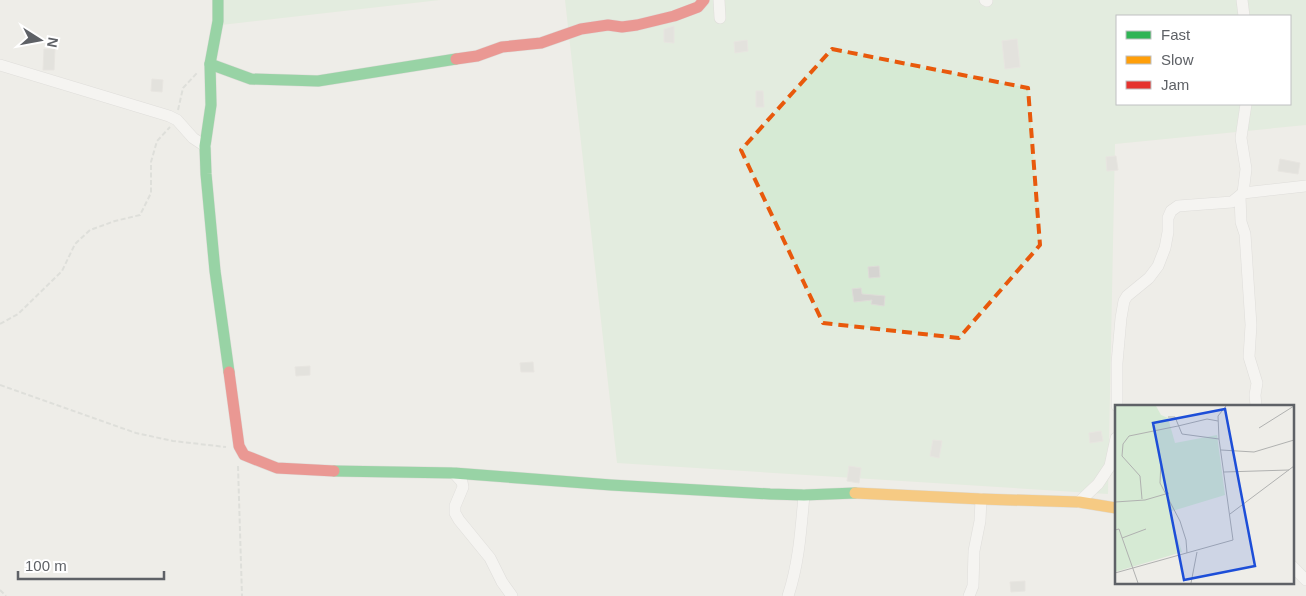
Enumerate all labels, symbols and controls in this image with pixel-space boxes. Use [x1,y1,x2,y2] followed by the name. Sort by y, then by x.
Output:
[15,15,65,65] north arrow
[1116,15,1291,105] legend
[1161,26,1191,43] text: Fast
[44,36,62,49] text: N
[1161,51,1194,68] text: Slow
[1161,76,1189,93] text: Jam
[1115,405,1294,584] inset map
[18,548,164,580] scale bar
[25,557,67,574] text: 100 m

